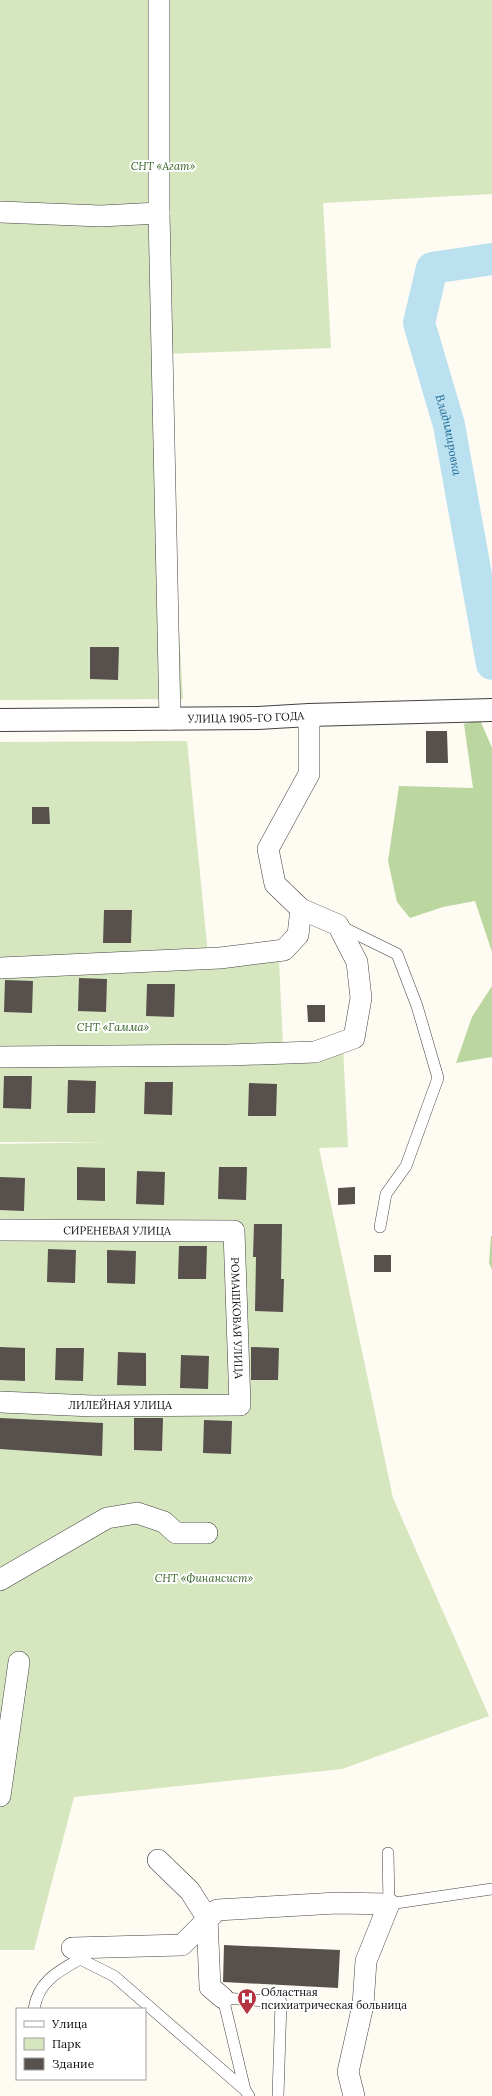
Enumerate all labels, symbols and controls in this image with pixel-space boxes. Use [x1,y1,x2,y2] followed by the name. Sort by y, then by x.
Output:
[131,159,196,173] park label: СНТ «Агат»
[433,392,465,477] water label: Владимировка
[187,708,306,726] street label: УЛИЦА 1905-ГО ГОДА
[77,1020,150,1034] park label: СНТ «Гамма»
[63,1223,172,1238] street label: СИРЕНЕВАЯ УЛИЦА
[228,1257,246,1380] street label: РОМАШКОВАЯ УЛИЦА
[68,1398,173,1412] street label: ЛИЛЕЙНАЯ УЛИЦА
[155,1571,254,1585] park label: СНТ «Финансист»
[261,1985,407,2012] place label: Областная психиатрическая больница
[236,1987,258,2015] hospital icon: Областная психиатрическая больница
[16,2008,146,2080] legend
[51,2016,88,2031] text: Улица
[52,2036,81,2051] text: Парк
[52,2056,95,2071] text: Здание

